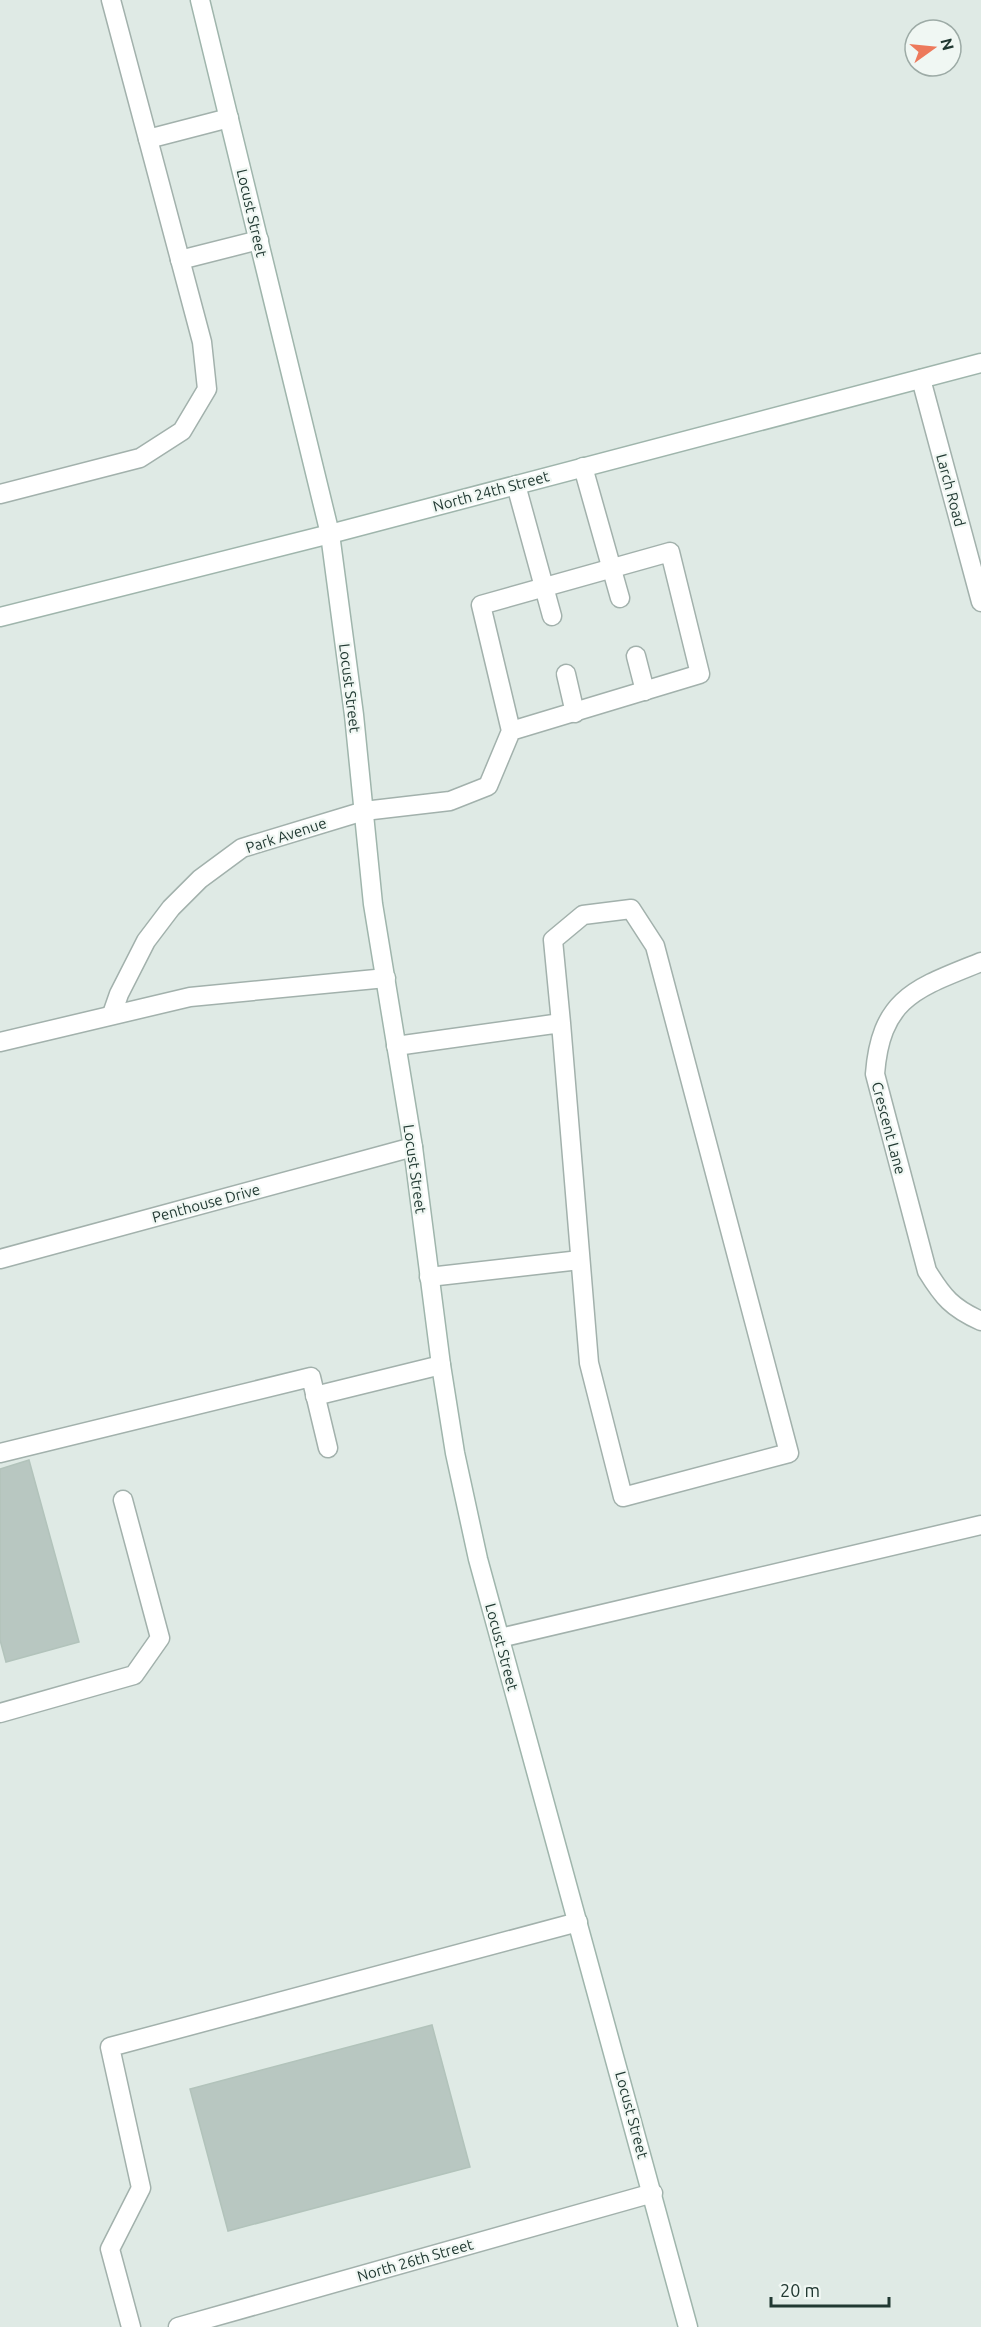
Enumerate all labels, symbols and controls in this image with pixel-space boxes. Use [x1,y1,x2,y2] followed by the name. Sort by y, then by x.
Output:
[903,18,963,78] north arrow
[937,36,958,52] text: N
[234,167,270,259] street label: Locust Street
[933,452,969,528] street label: Larch Road
[431,467,551,515] street label: North 24th Street
[336,642,364,734] street label: Locust Street
[244,814,328,856] street label: Park Avenue
[868,1080,910,1176] street label: Crescent Lane
[400,1123,430,1215] street label: Locust Street
[150,1180,262,1226] street label: Penthouse Drive
[482,1601,522,1693] street label: Locust Street
[612,2069,652,2161] street label: Locust Street
[355,2235,475,2285] street label: North 26th Street
[771,2270,890,2308] scale bar
[780,2280,820,2300] text: 20 m

